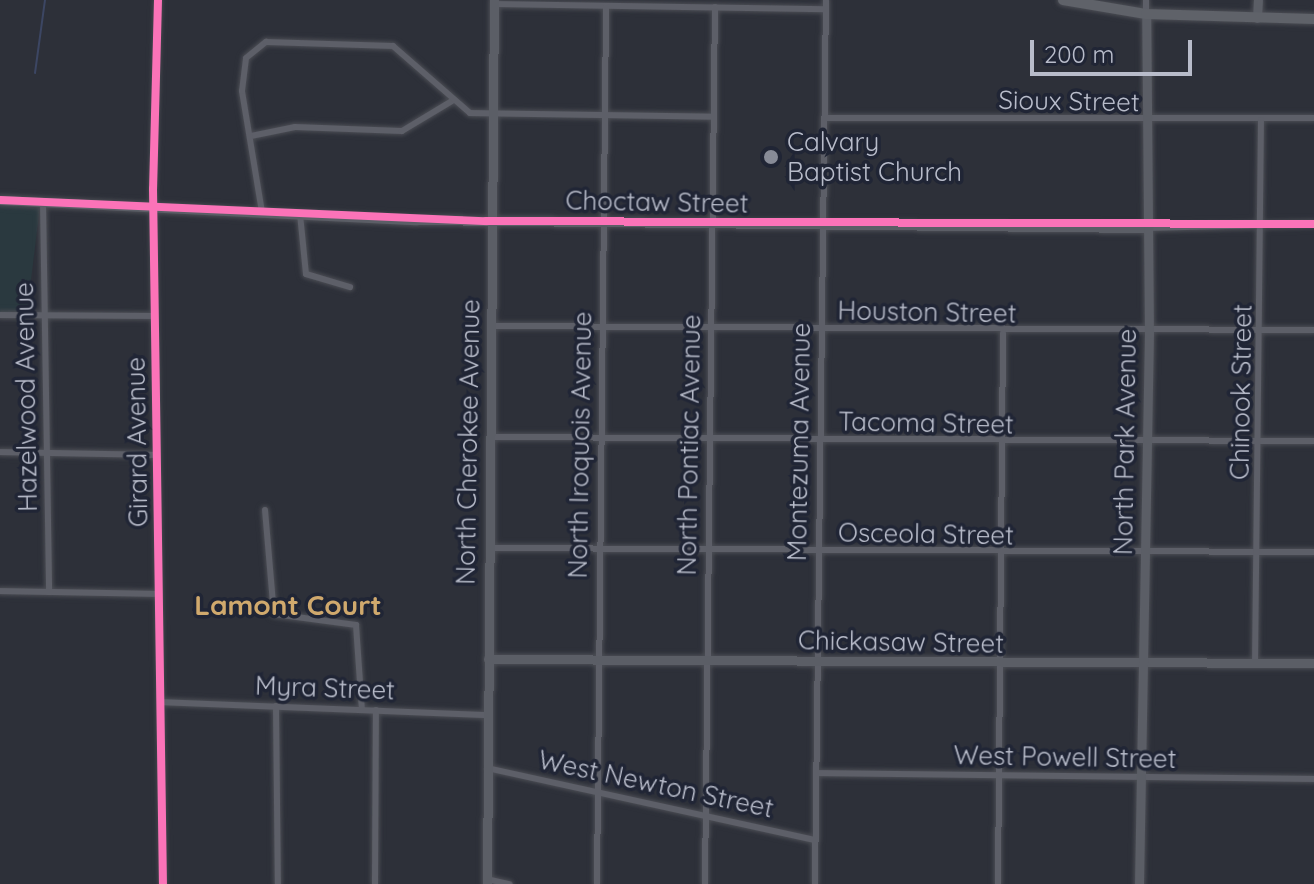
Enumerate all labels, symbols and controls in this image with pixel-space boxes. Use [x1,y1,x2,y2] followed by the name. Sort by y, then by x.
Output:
[1034,24,1196,74] scale bar
[1044,39,1114,69] text: 200 m
[998,84,1140,118] street label: Sioux Street
[787,126,962,188] place label: Calvary Baptist Church
[762,148,780,166] marker: Calvary Baptist Church
[565,185,749,219] street label: Choctaw Street
[8,282,44,512] street label: Hazelwood Avenue
[837,295,1017,329] street label: Houston Street
[450,299,486,585] street label: North Cherokee Avenue
[1224,304,1258,480] street label: Chinook Street
[562,311,598,579] street label: North Iroquois Avenue
[671,314,707,576] street label: North Pontiac Avenue
[781,323,817,561] street label: Montezuma Avenue
[1107,329,1143,555] street label: North Park Avenue
[120,357,154,527] street label: Girard Avenue
[838,406,1014,440] street label: Tacoma Street
[838,517,1014,551] street label: Osceola Street
[194,588,382,622] district label: Lamont Court
[798,625,1004,659] street label: Chickasaw Street
[255,670,395,706] street label: Myra Street
[953,739,1177,775] street label: West Powell Street
[536,744,776,824] street label: West Newton Street

